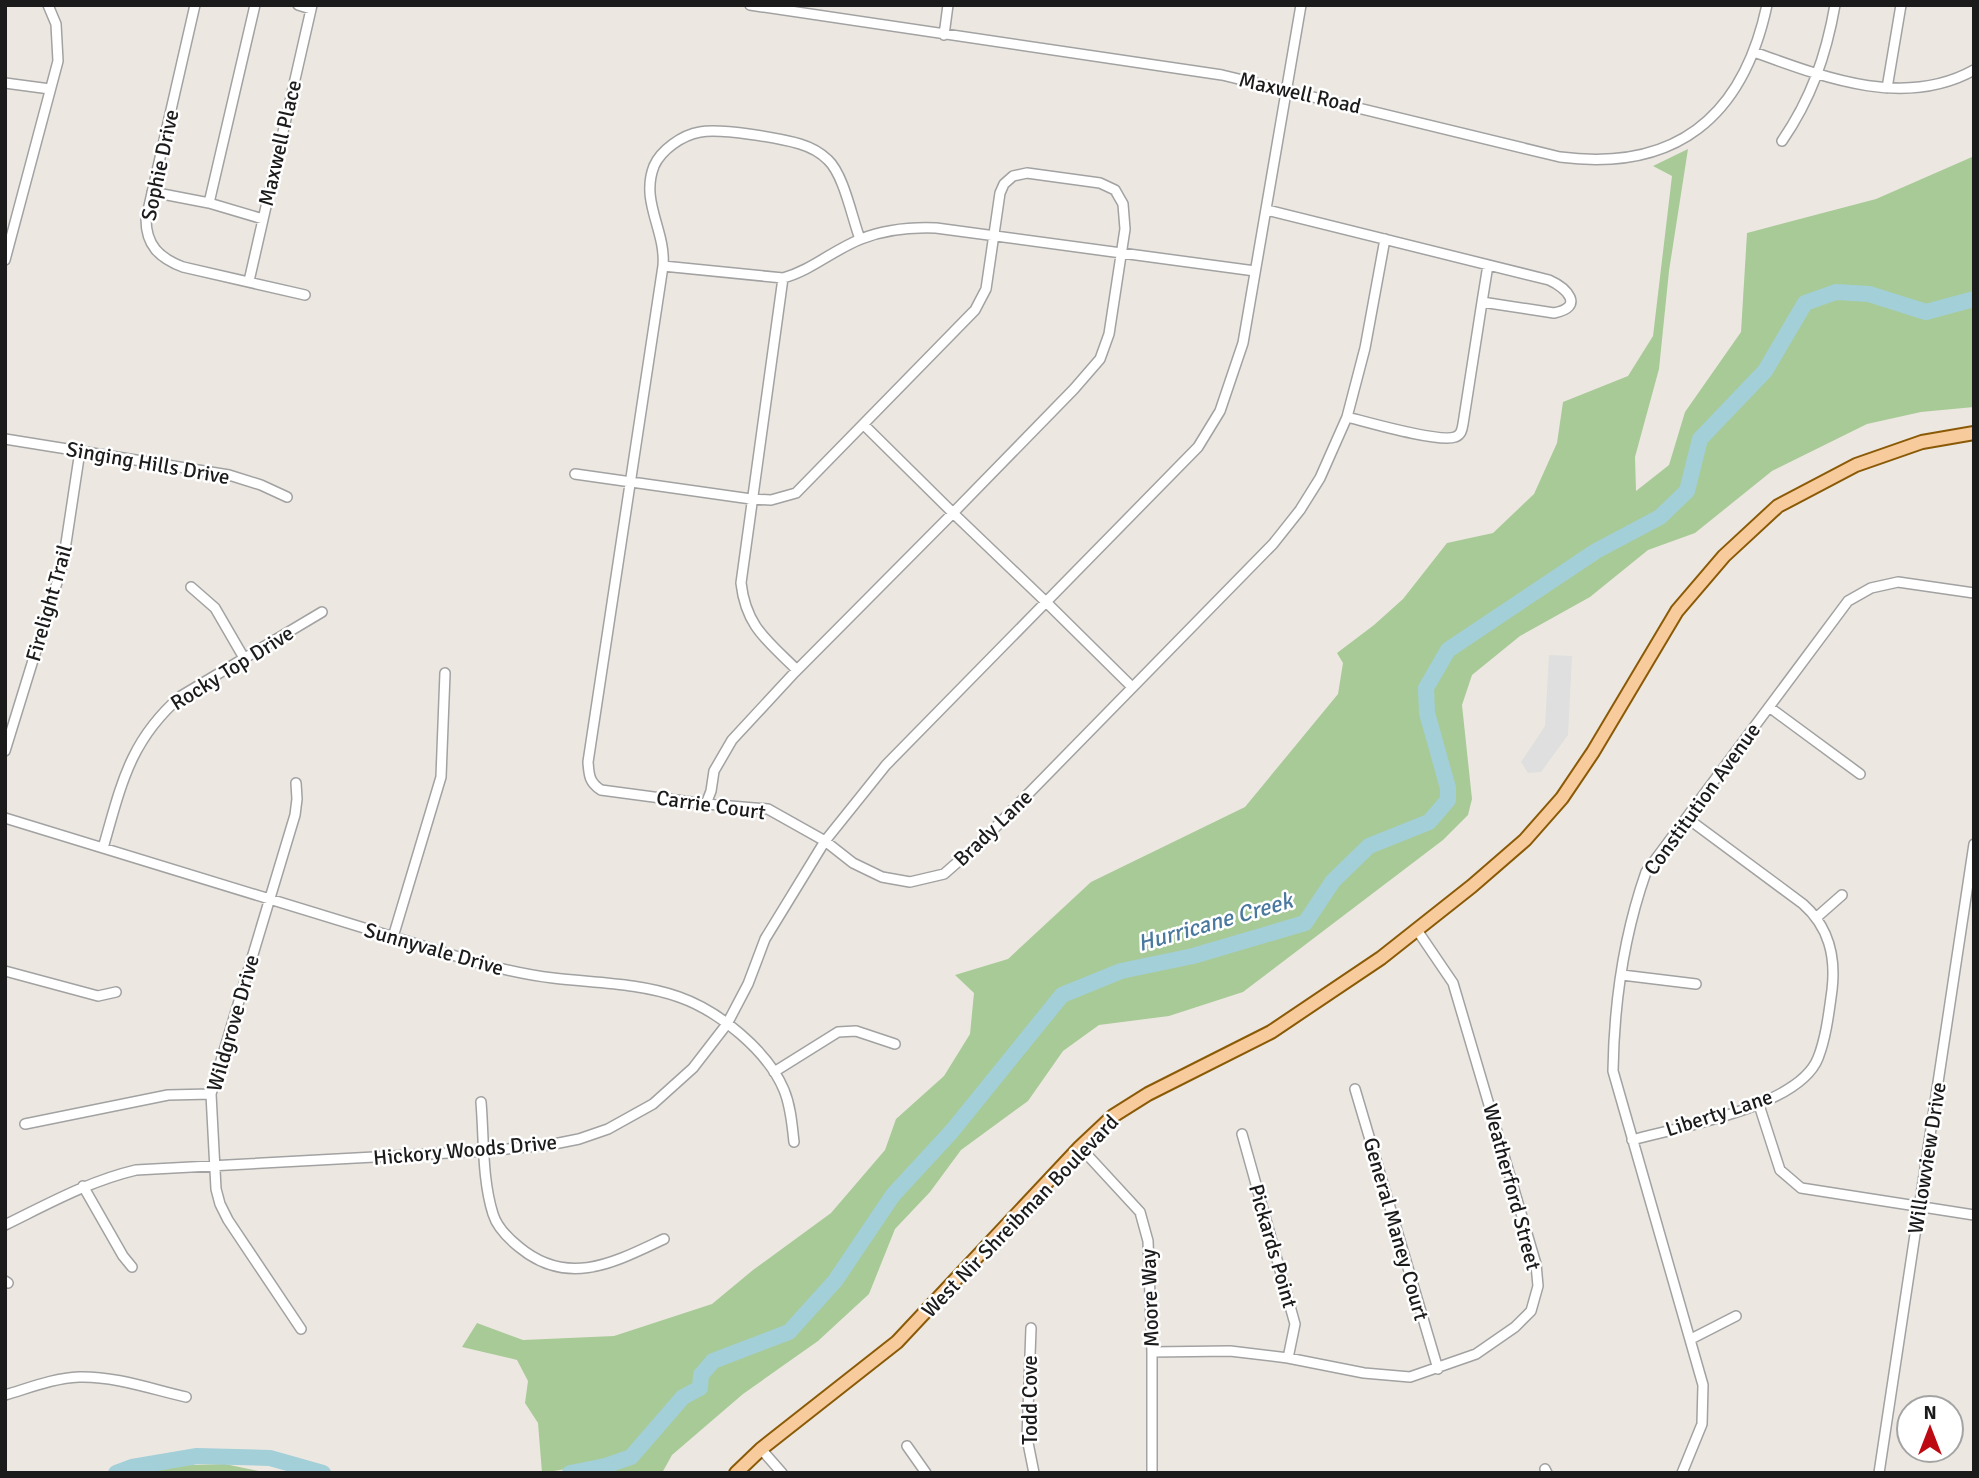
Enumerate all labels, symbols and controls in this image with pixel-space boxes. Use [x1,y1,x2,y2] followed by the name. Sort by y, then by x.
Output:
[1236,66,1364,120] street label: Maxwell Road
[253,77,307,209] street label: Maxwell Place
[136,107,184,223] street label: Sophie Drive
[64,436,232,490] street label: Singing Hills Drive
[20,542,78,664] street label: Firelight Trail
[166,620,298,716] street label: Rocky Top Drive
[1638,718,1766,880] street label: Constitution Avenue
[655,784,767,826] street label: Carrie Court
[948,784,1038,872] street label: Brady Lane
[1134,885,1298,958] water label: Hurricane Creek
[361,917,507,981] street label: Sunnyvale Drive
[201,952,265,1094] street label: Wildgrove Drive
[1902,1080,1952,1236] street label: Willowview Drive
[1662,1083,1776,1143] street label: Liberty Lane
[1477,1101,1547,1273] street label: Weatherford Street
[916,1109,1124,1323] street label: West Nir Shreibman Boulevard
[372,1129,558,1171] street label: Hickory Woods Drive
[1357,1134,1435,1324] street label: General Maney Court
[1243,1181,1303,1311] street label: Pickards Point
[1135,1248,1165,1348] street label: Moore Way
[1017,1355,1043,1445] street label: Todd Cove
[1895,1394,1965,1464] north arrow
[1923,1401,1937,1425] text: N

